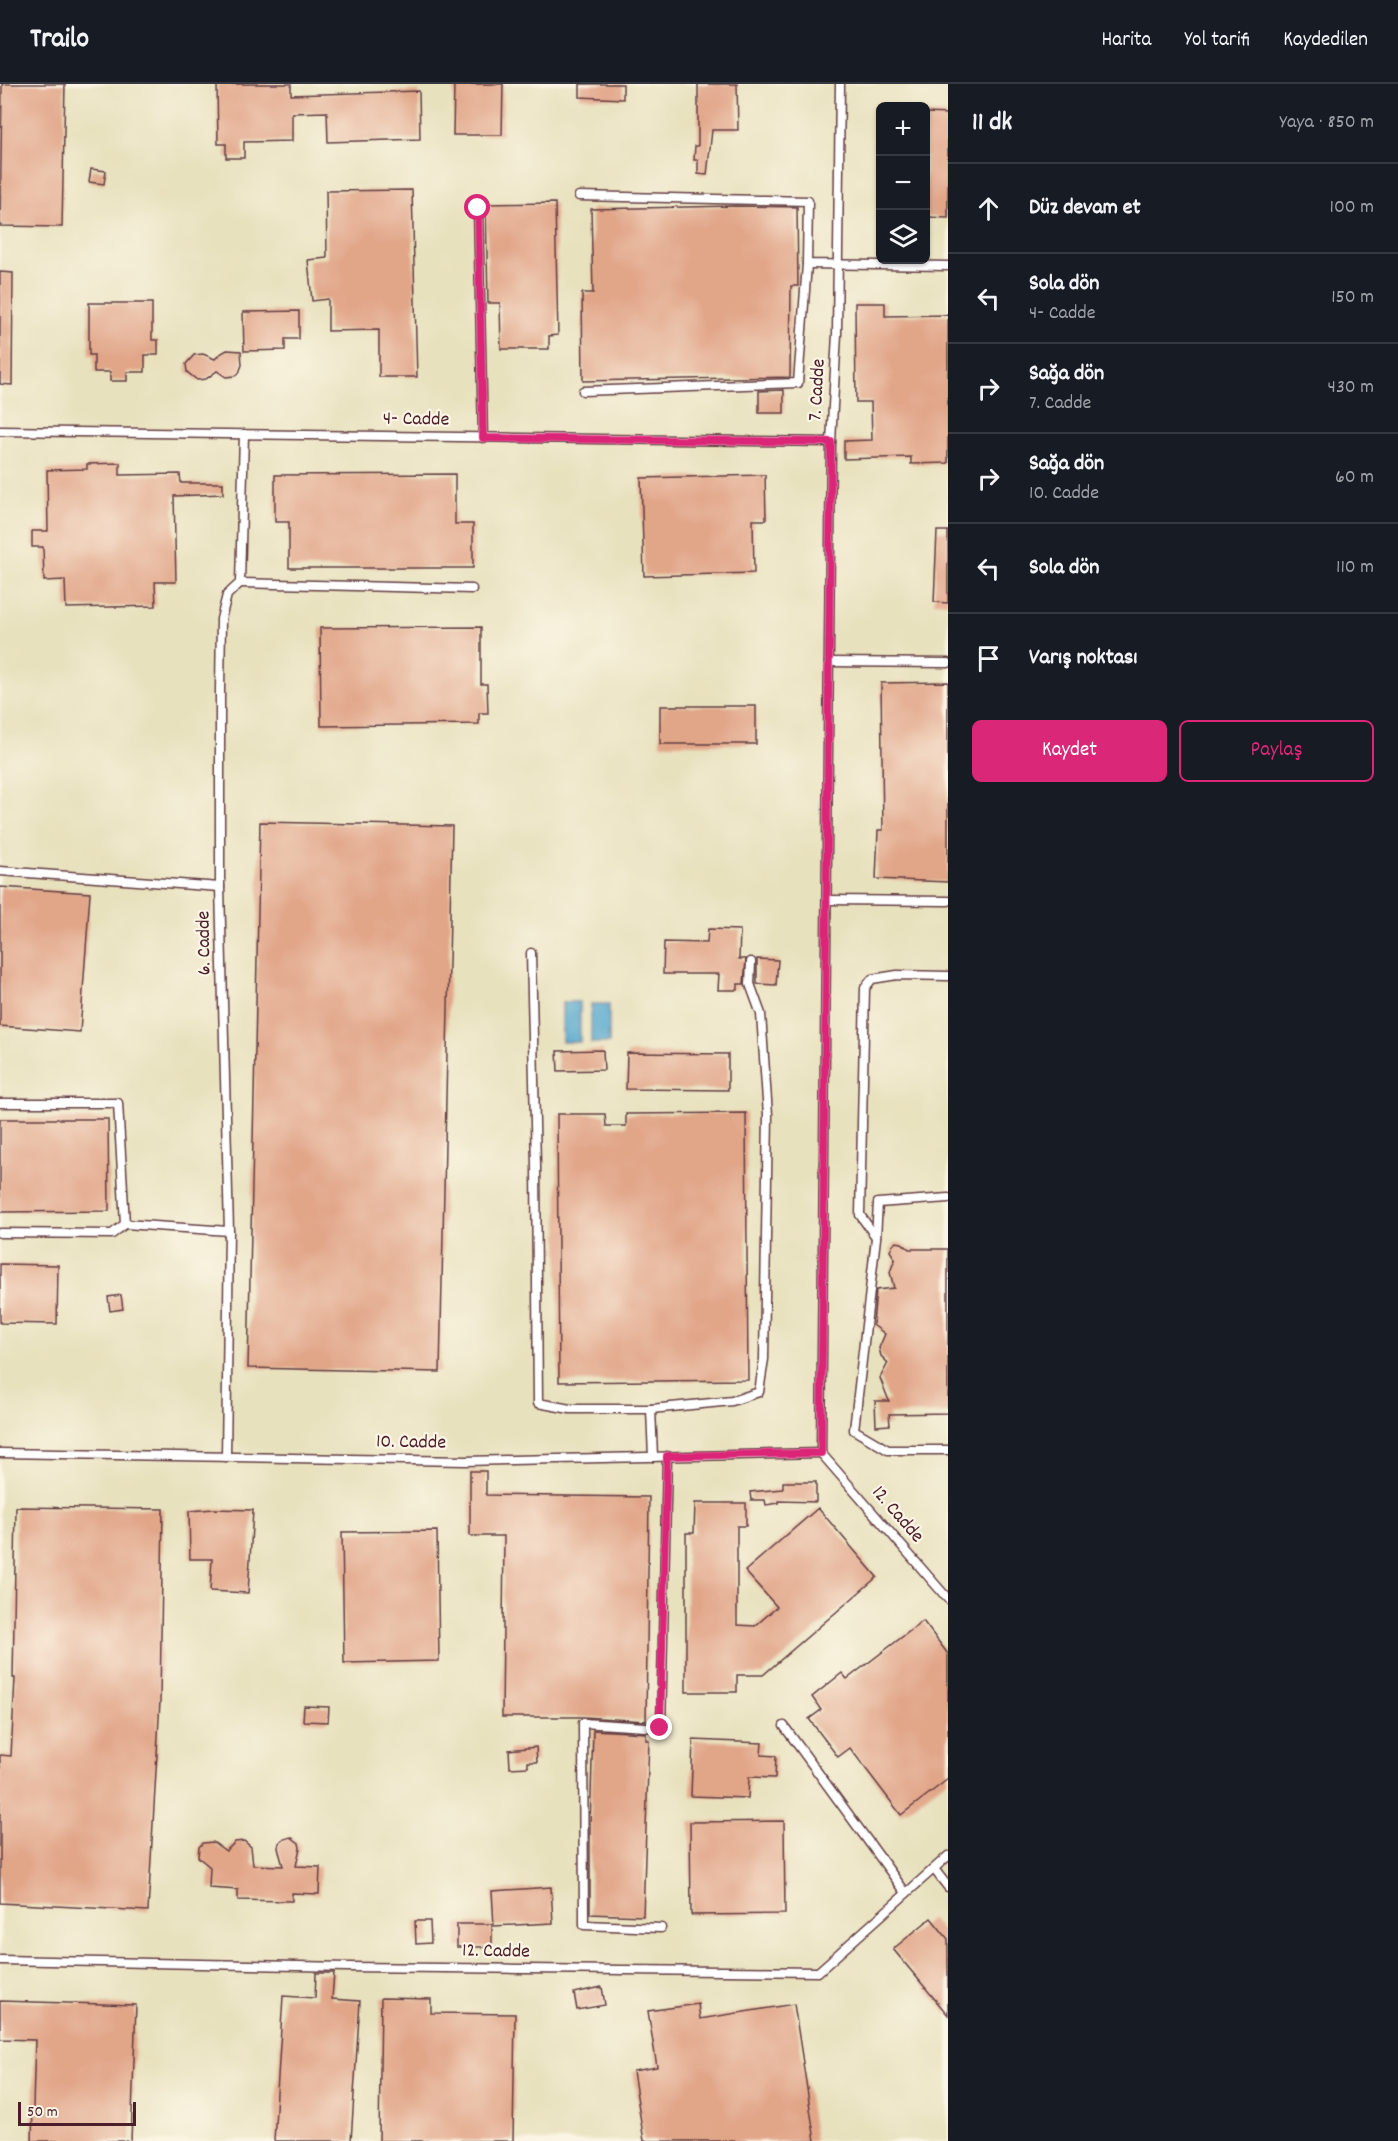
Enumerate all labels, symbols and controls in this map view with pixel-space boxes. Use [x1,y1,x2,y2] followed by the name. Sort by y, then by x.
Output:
[30,21,89,61] text: Trailo
[1102,26,1151,56] text: Harita
[1184,26,1250,56] text: Yol tarifi
[1283,26,1368,56] text: Kaydedilen
[876,102,930,264] map controls
[876,102,930,156] button: +
[972,105,1012,142] text: 11 dk
[1280,109,1374,137] text: Yaya · 850 m
[876,156,930,210] button: −
[972,192,1005,225] icon: ahead
[1029,193,1141,224] text: Düz devam et
[464,194,490,220] route start
[1330,194,1374,222] text: 100 m
[876,210,930,264] button: layers
[1029,269,1099,300] text: Sola dön
[972,282,1005,315] icon: left
[1331,284,1374,312] text: 150 m
[1029,300,1096,328] text: 4- Cadde
[802,358,834,422] street label: 7. Cadde
[1029,359,1104,390] text: Sağa dön
[972,372,1005,405] icon: right
[1328,374,1374,402] text: 430 m
[1029,390,1091,418] text: 7. Cadde
[382,405,450,435] street label: 4- Cadde
[1029,449,1104,480] text: Sağa dön
[972,462,1005,495] icon: right
[1335,464,1374,492] text: 60 m
[1029,480,1099,508] text: 10. Cadde
[972,552,1005,585] icon: left
[1029,553,1099,584] text: Sola dön
[1336,554,1374,582] text: 110 m
[972,642,1005,675] icon: arrive
[1029,643,1137,674] text: Varış noktası
[972,720,1167,782] button: Kaydet
[1179,720,1374,782] button: Paylaş
[190,910,220,976] street label: 6. Cadde
[376,1428,446,1458] street label: 10. Cadde
[864,1480,930,1550] street label: 12. Cadde
[646,1714,672,1740] route end
[462,1937,530,1967] street label: 12. Cadde
[18,2099,136,2126] scale bar
[27,2101,58,2124] text: 50 m

